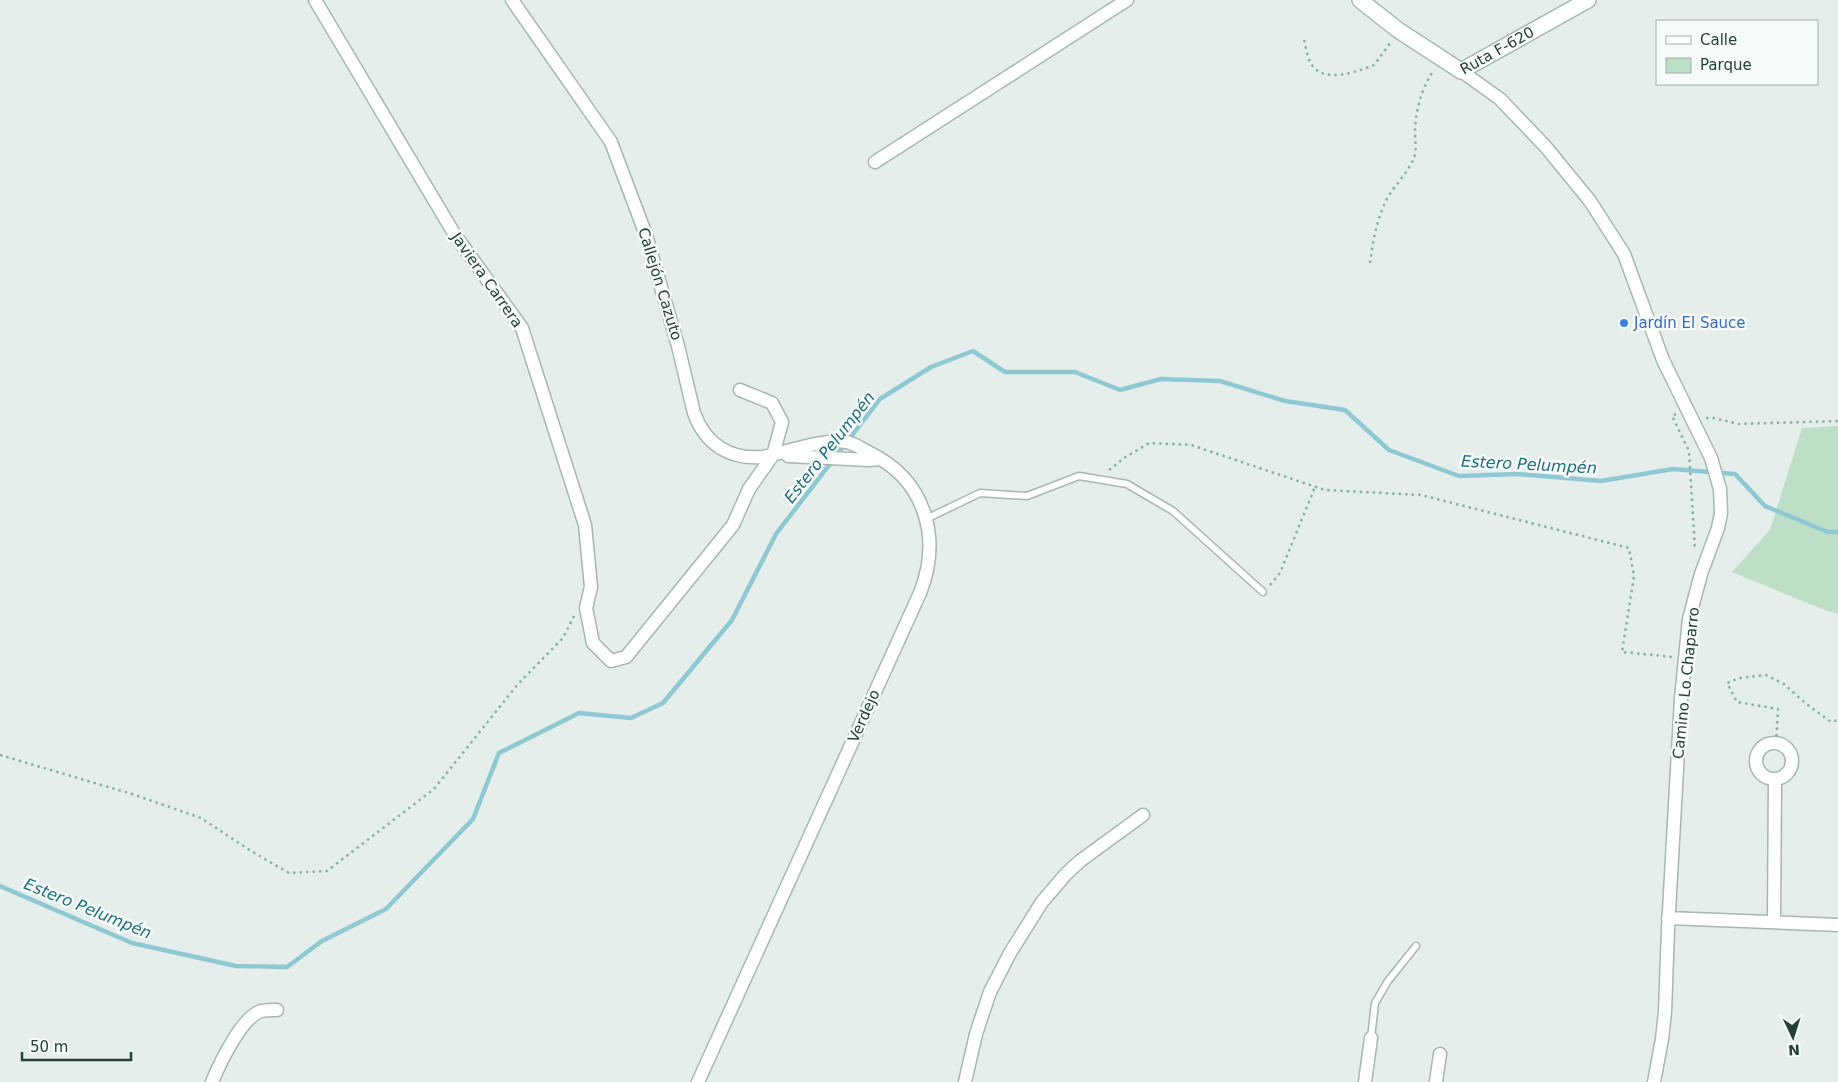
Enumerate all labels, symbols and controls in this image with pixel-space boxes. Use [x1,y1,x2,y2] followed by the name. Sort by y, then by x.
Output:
[1656,20,1818,85] legend
[1457,23,1537,79] street label: Ruta F-620
[1700,31,1737,49] text: Calle
[1700,56,1752,74] text: Parque
[634,225,686,343] street label: Callejón Cazuto
[447,228,526,331] street label: Javiera Carrera
[1633,314,1746,332] place label: Jardín El Sauce
[1618,317,1630,329] marker: Jardín El Sauce
[780,388,879,507] water label: Estero Pelumpén
[1461,451,1597,478] water label: Estero Pelumpén
[1669,606,1703,760] street label: Camino Lo Chaparro
[844,687,884,745] street label: Verdejo
[21,874,154,943] water label: Estero Pelumpén
[1768,1012,1818,1062] north arrow
[22,1030,131,1062] scale bar
[30,1038,68,1056] text: 50 m
[1788,1042,1800,1058] text: N

